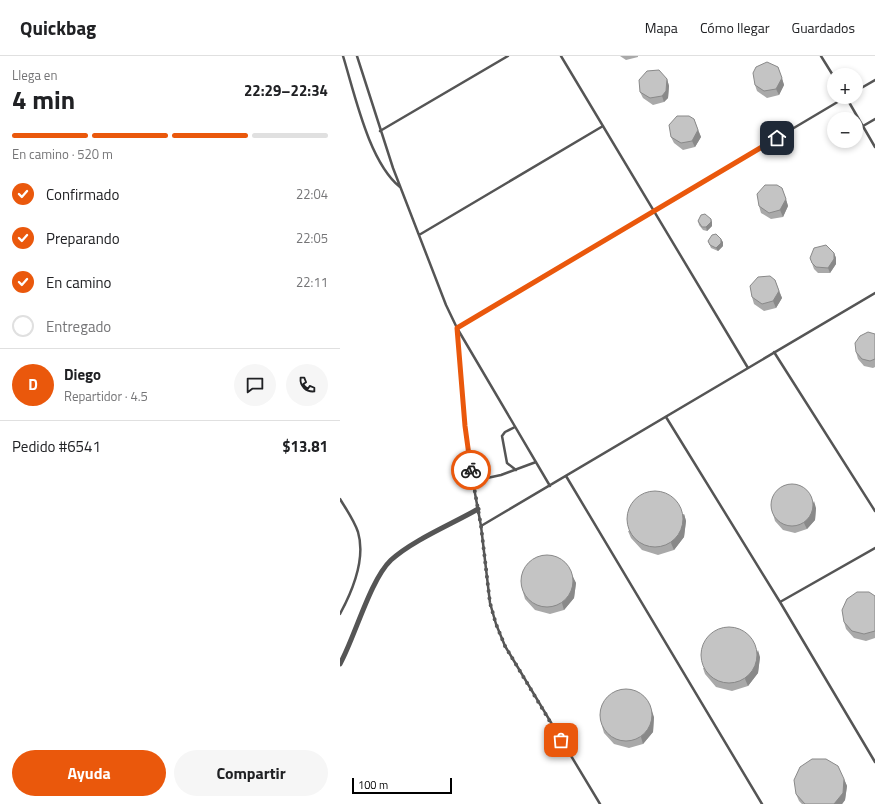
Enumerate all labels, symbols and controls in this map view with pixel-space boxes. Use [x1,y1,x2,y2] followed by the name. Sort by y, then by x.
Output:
[20,13,96,42] text: Quickbag
[645,17,678,38] text: Mapa
[700,17,770,38] text: Cómo llegar
[792,17,855,38] text: Guardados
[12,65,57,85] text: Llega en
[827,68,863,148] map controls
[827,68,863,104] button: +
[244,79,328,102] text: 22:29–22:34
[12,80,75,119] text: 4 min
[827,112,863,148] button: −
[760,121,794,155] pin
[766,127,788,149] icon: home
[12,144,113,164] text: En camino · 520 m
[12,183,34,205] icon: check
[46,183,119,206] text: Confirmado
[296,184,328,204] text: 22:04
[12,227,34,249] icon: check
[46,227,120,250] text: Preparando
[296,228,328,248] text: 22:05
[12,271,34,293] icon: check
[46,271,112,294] text: En camino
[296,272,328,292] text: 22:11
[46,315,111,338] text: Entregado
[64,363,101,386] text: Diego
[234,364,276,406] button: chat
[286,364,328,406] button: phone
[28,373,38,396] text: D
[64,386,148,406] text: Repartidor · 4.5
[12,435,101,458] text: Pedido #6541
[282,435,328,458] text: $13.81
[451,450,491,490] courier
[460,459,482,481] icon: bike
[544,723,578,757] pin
[550,729,572,751] icon: bag
[12,750,166,796] button: Ayuda
[174,750,328,796] button: Compartir
[352,776,452,795] scale bar
[358,777,388,793] text: 100 m

